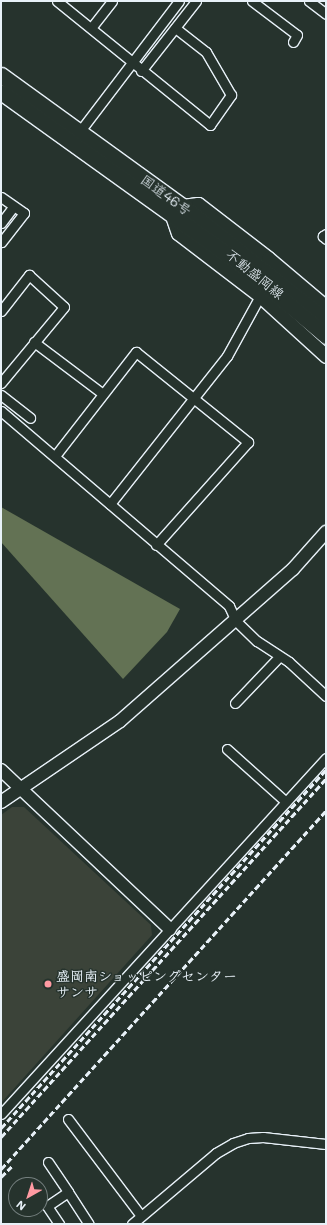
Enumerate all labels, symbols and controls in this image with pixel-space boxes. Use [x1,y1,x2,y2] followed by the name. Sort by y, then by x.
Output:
[137,171,195,219] street label: 国道46号
[223,245,287,303] street label: 不動盛岡線
[56,968,238,1000] place label: 盛岡南ショッピングセンター サンサ
[43,979,53,989] marker: 盛岡南ショッピングセンター サンサ
[8,1177,48,1217] north arrow
[13,1197,29,1214] text: N

